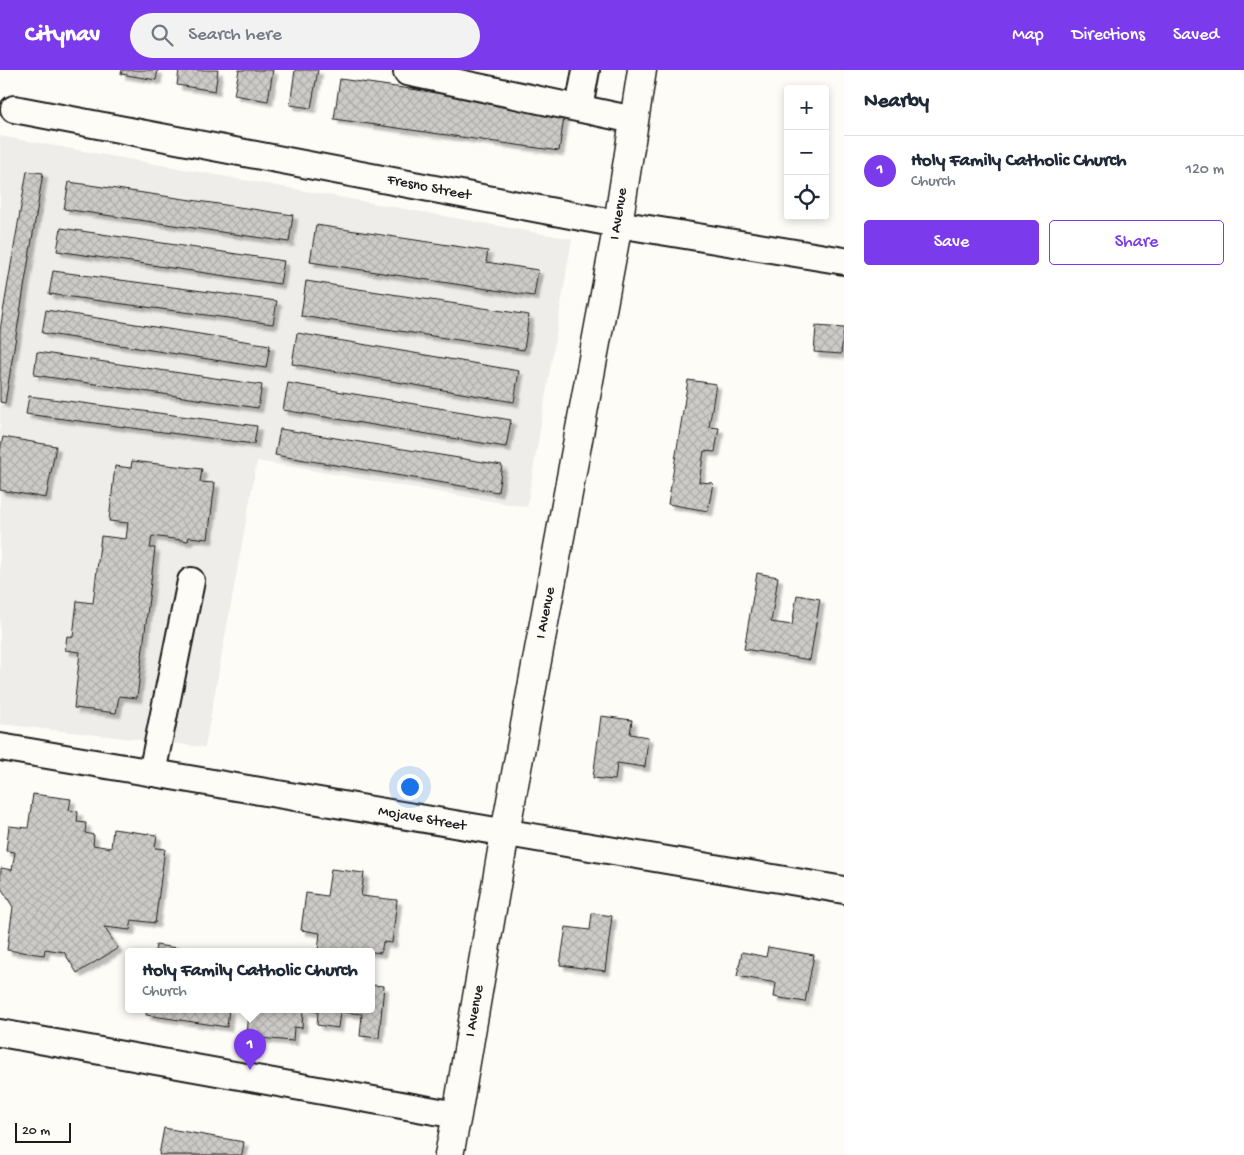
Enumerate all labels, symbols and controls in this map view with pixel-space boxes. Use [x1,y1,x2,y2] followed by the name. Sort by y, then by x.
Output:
[130,13,480,58] search box
[25,21,100,50] text: Citynav
[148,21,176,49] icon: search
[188,24,282,47] text: Search here
[1012,25,1044,46] text: Map
[1072,25,1145,46] text: Directions
[1173,25,1219,46] text: Saved
[784,85,829,220] map controls
[784,85,829,130] button: +
[864,90,929,115] text: Nearby
[784,130,829,175] button: −
[911,150,1126,173] text: Holy Family Catholic Church
[877,161,883,180] text: 1
[1185,161,1224,180] text: 120 m
[385,171,474,205] street label: Fresno Street
[911,173,955,192] text: Church
[784,175,829,220] button: locate
[606,187,632,241] street label: I Avenue
[864,220,1039,265] button: Save
[1049,220,1224,265] button: Share
[532,585,560,640] street label: I Avenue
[397,774,423,800] your location
[377,802,469,836] street label: Mojave Street
[125,948,375,1013] popup
[142,960,358,983] text: Holy Family Catholic Church
[142,983,187,1002] text: Church
[462,983,488,1038] street label: I Avenue
[234,1029,266,1070] pin: 1
[15,1120,71,1143] scale bar
[22,1123,50,1140] text: 20 m

